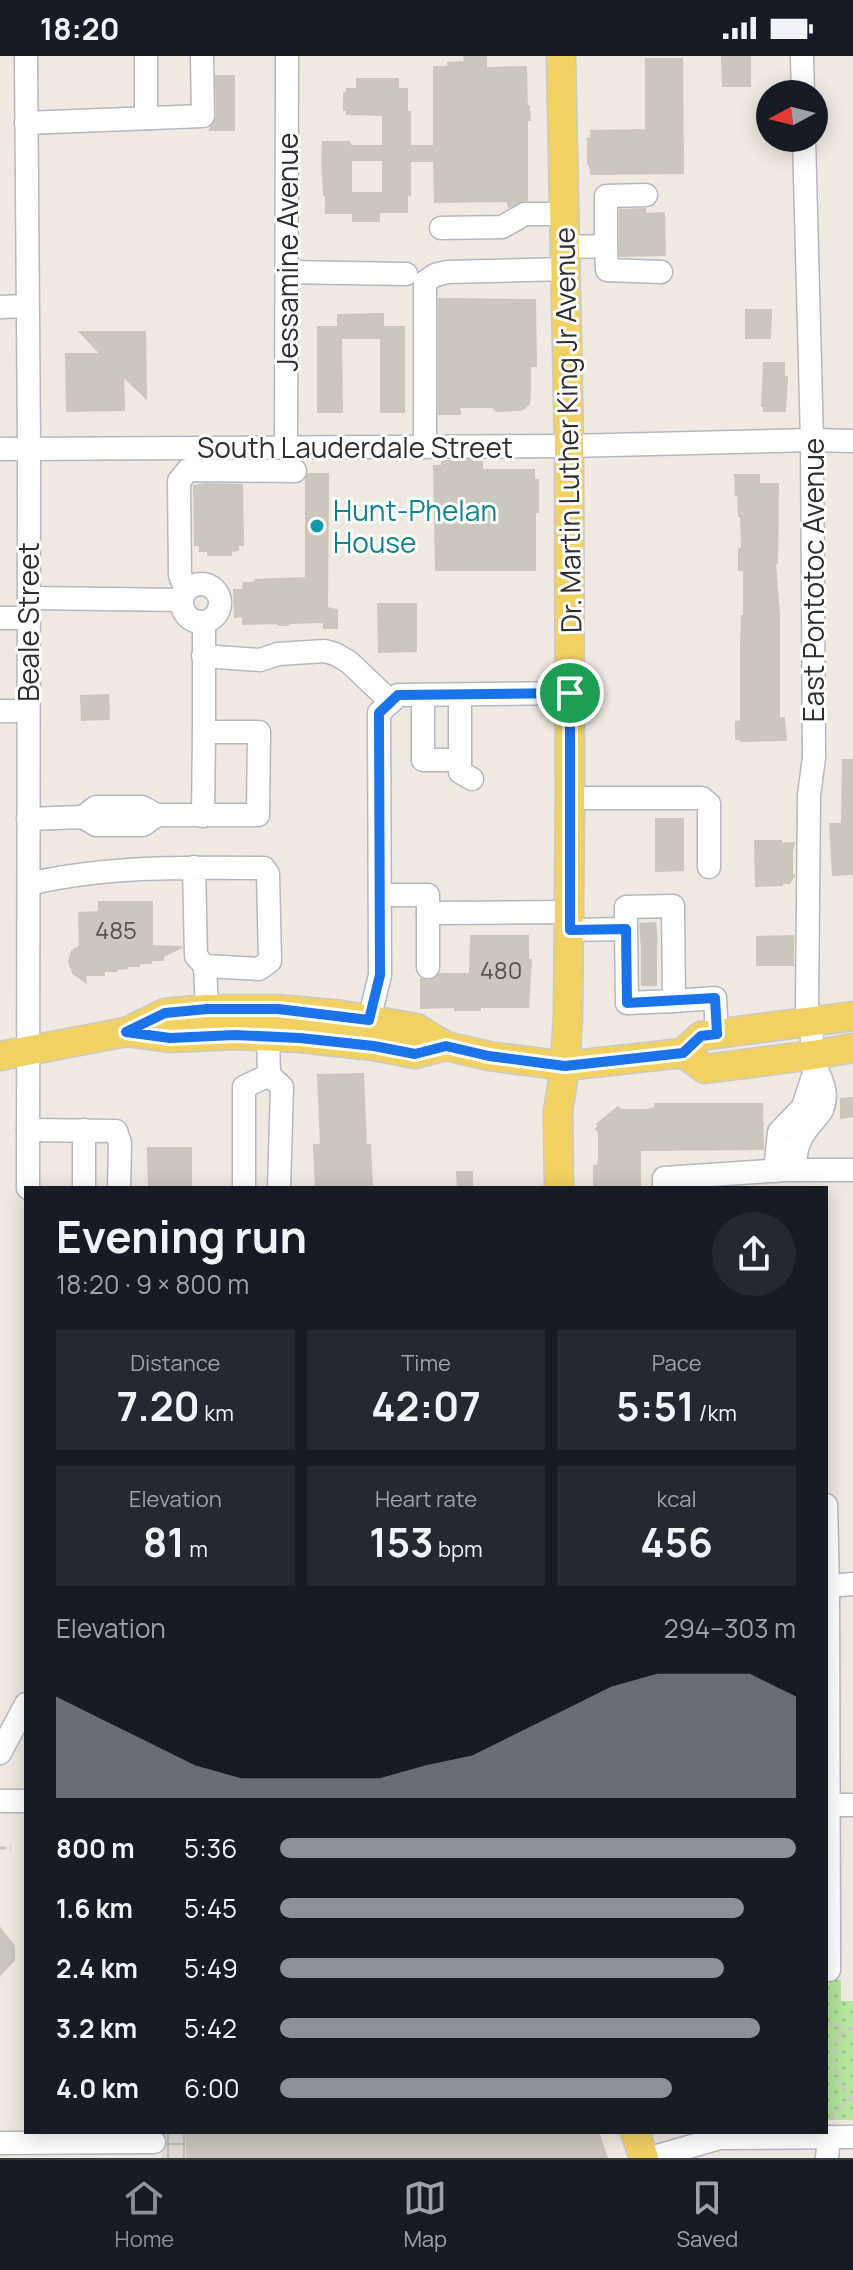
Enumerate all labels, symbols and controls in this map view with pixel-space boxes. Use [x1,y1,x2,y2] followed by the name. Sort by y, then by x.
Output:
[40,8,119,49] text: 18:20
[756,80,828,152] north arrow
[756,80,828,152] map controls
[268,133,306,371] street label: Jessamine Avenue
[544,227,590,633] street label: Dr. Martin Luther King Jr Avenue
[197,428,513,466] street label: South Lauderdale Street
[794,438,832,722] street label: East Pontotoc Avenue
[333,491,497,561] place label: Hunt-Phelan House
[308,517,326,535] marker: Hunt-Phelan House
[9,542,47,702] street label: Beale Street
[536,659,604,727] pin
[548,671,592,715] icon: arrive
[95,913,137,946] house number: 485
[480,953,522,986] house number: 480
[56,1206,307,1266] text: Evening run
[712,1212,796,1296] button: share
[56,1266,249,1302] text: 18:20 · 9 × 800 m
[130,1348,220,1378] text: Distance
[401,1348,451,1378] text: Time
[652,1348,702,1378] text: Pace
[117,1378,200,1433] text: 7.20
[371,1378,481,1433] text: 42:07
[616,1378,694,1433] text: 5:51
[200,1398,234,1428] text: km
[694,1398,737,1428] text: /km
[129,1484,222,1514] text: Elevation
[375,1484,477,1514] text: Heart rate
[657,1484,697,1514] text: kcal
[143,1514,185,1569] text: 81
[369,1514,434,1569] text: 153
[640,1514,713,1569] text: 456
[185,1534,208,1564] text: m
[434,1534,483,1564] text: bpm
[56,1610,166,1646] text: Elevation
[664,1610,796,1646] text: 294–303 m
[56,1830,135,1866] text: 800 m
[184,1830,237,1866] text: 5:36
[56,1890,133,1926] text: 1.6 km
[184,1890,237,1926] text: 5:45
[56,1950,138,1986] text: 2.4 km
[184,1950,238,1986] text: 5:49
[56,2010,137,2046] text: 3.2 km
[184,2010,237,2046] text: 5:42
[56,2070,139,2106] text: 4.0 km
[184,2070,240,2106] text: 6:00
[115,2176,174,2254] tab: Home
[403,2176,447,2254] tab: Map
[676,2176,738,2254] tab: Saved

